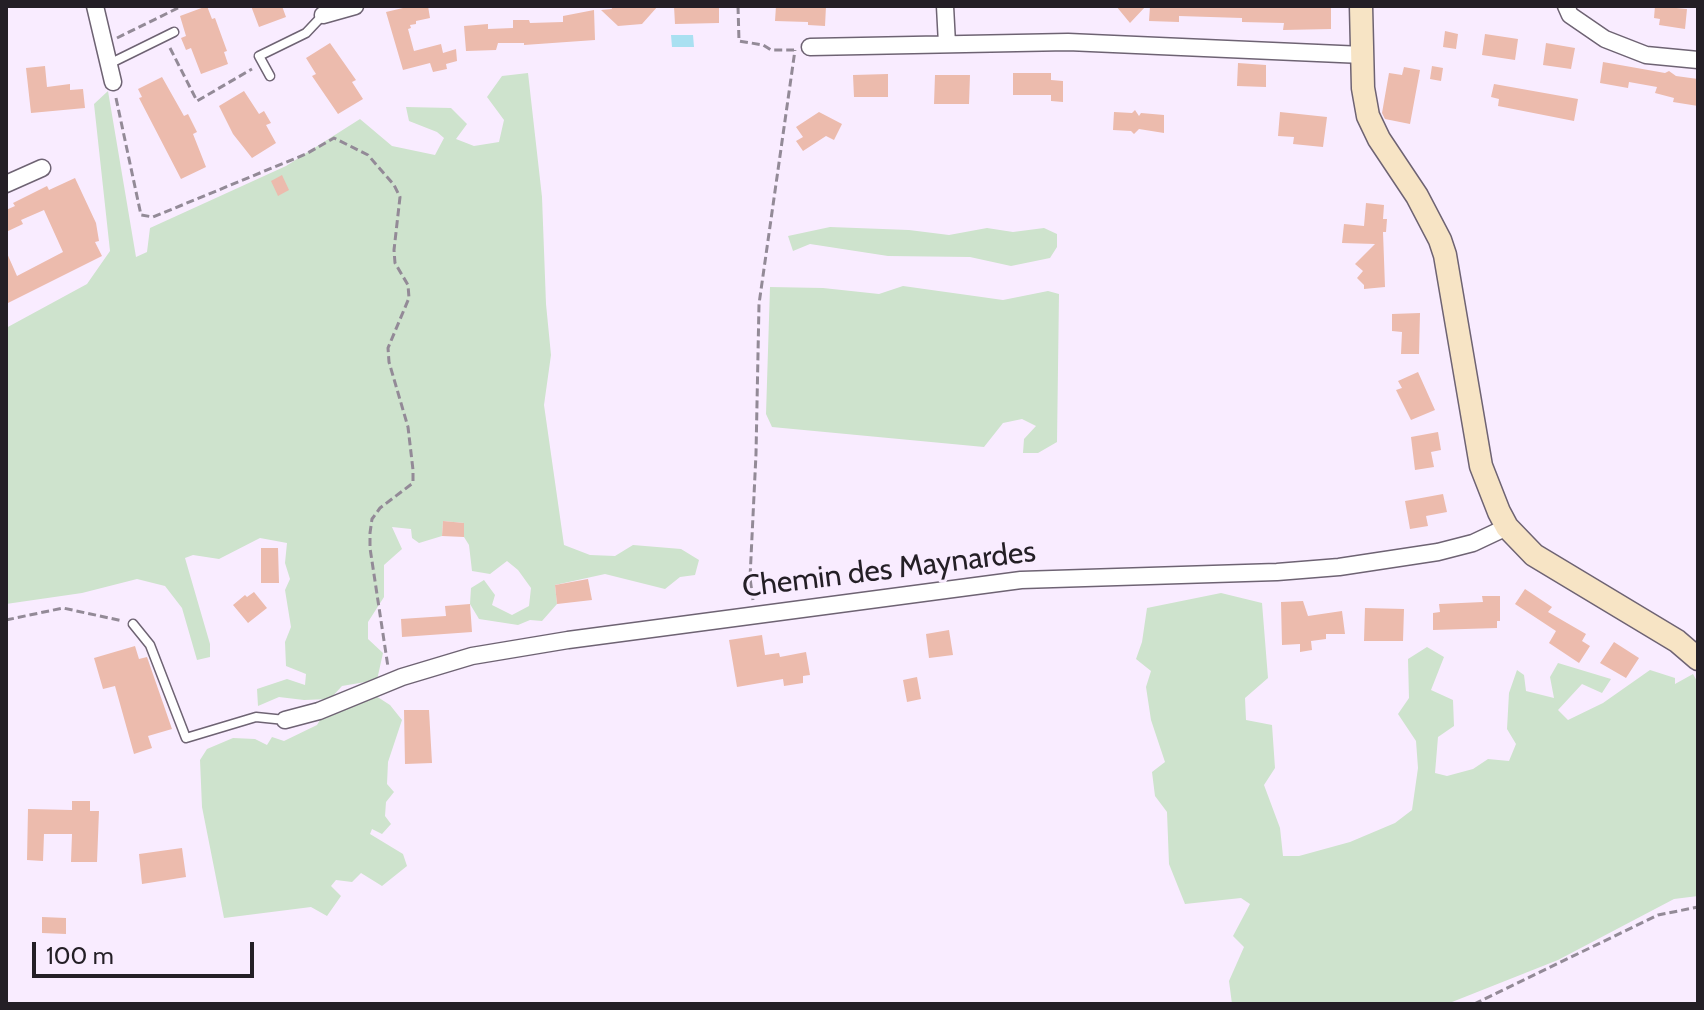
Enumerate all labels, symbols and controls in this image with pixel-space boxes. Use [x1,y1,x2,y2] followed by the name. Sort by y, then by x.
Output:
[740,534,1038,606] street label: Chemin des Maynardes
[36,926,258,976] scale bar
[46,941,114,970] text: 100 m

